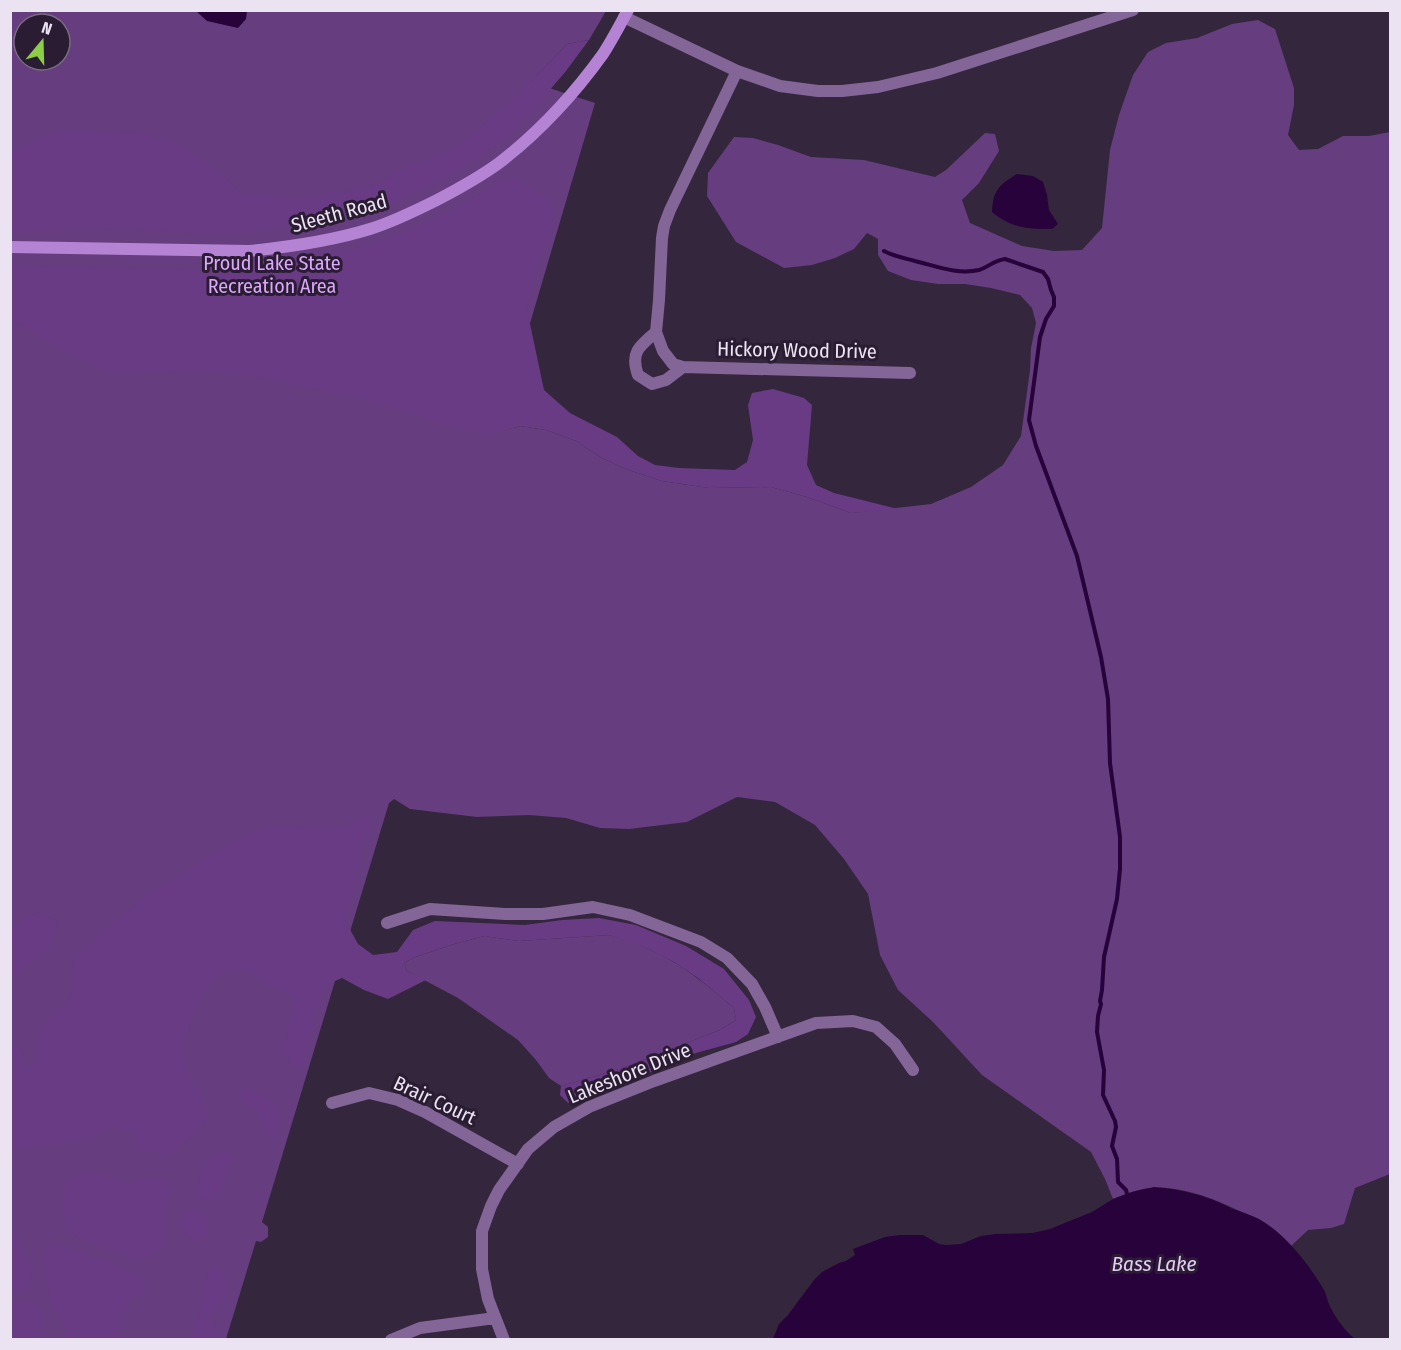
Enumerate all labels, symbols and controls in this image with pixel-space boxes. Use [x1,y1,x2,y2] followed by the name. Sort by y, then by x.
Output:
[12,12,72,72] north arrow
[39,18,54,39] text: N
[289,189,389,237] street label: Sleeth Road
[203,251,341,298] park label: Proud Lake State Recreation Area
[717,337,877,363] street label: Hickory Wood Drive
[564,1037,694,1109] street label: Lakeshore Drive
[390,1071,480,1130] street label: Brair Court
[1112,1251,1196,1277] water label: Bass Lake

